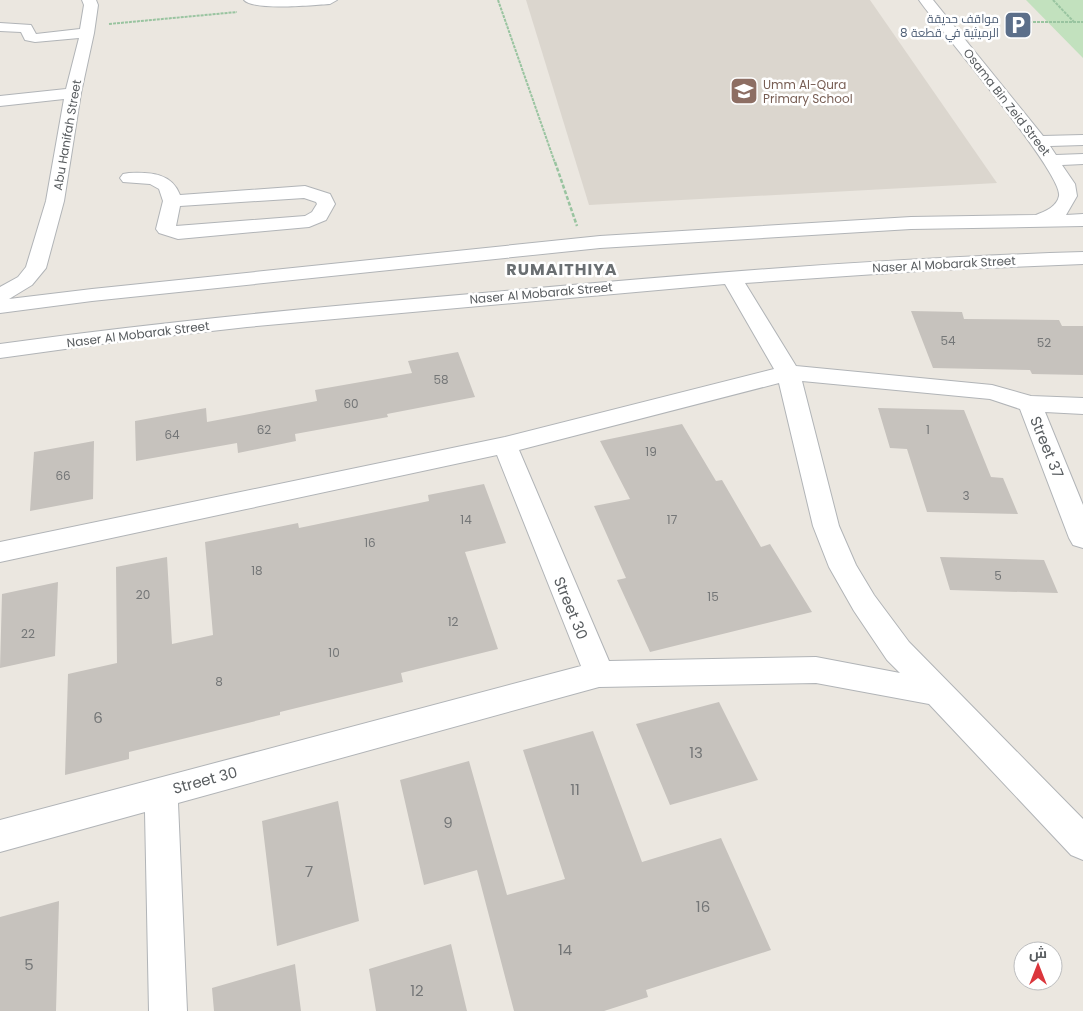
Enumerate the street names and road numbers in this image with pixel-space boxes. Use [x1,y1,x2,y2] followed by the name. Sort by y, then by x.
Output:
[960,45,1054,159] street label: Osama Bin Zeid Street
[49,78,85,192] street label: Abu Hanifah Street
[872,252,1016,276] street label: Naser Al Mobarak Street
[469,278,613,308] street label: Naser Al Mobarak Street
[66,317,210,351] street label: Naser Al Mobarak Street
[1025,413,1069,481] street label: Street 37
[549,573,593,643] street label: Street 30
[170,761,240,799] street label: Street 30

